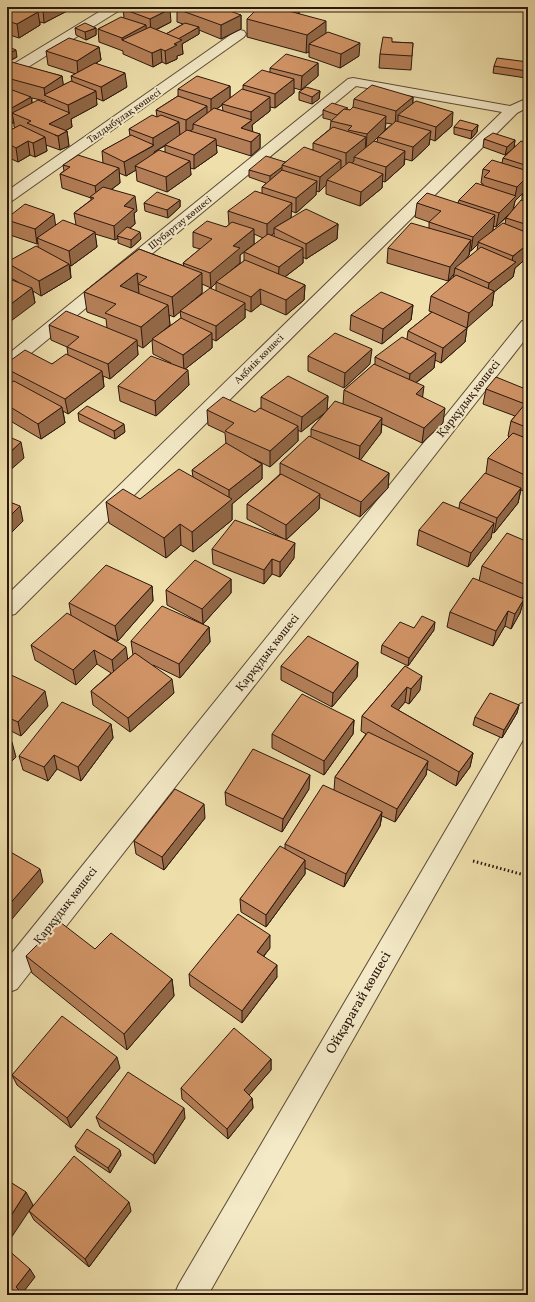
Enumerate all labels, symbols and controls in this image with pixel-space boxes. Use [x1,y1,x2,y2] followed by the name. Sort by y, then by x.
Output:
[84,85,164,147] street label: Талдыбұлақ көшесі
[145,193,215,253] street label: Шубартау көшесі
[231,331,287,387] street label: Ақбиік көшесі
[434,356,505,441] street label: Қарқұдық көшесі
[233,610,304,695] street label: Қарқұдық көшесі
[31,863,102,948] street label: Қарқұдық көшесі
[322,948,396,1058] street label: Ойқарағай көшесі

